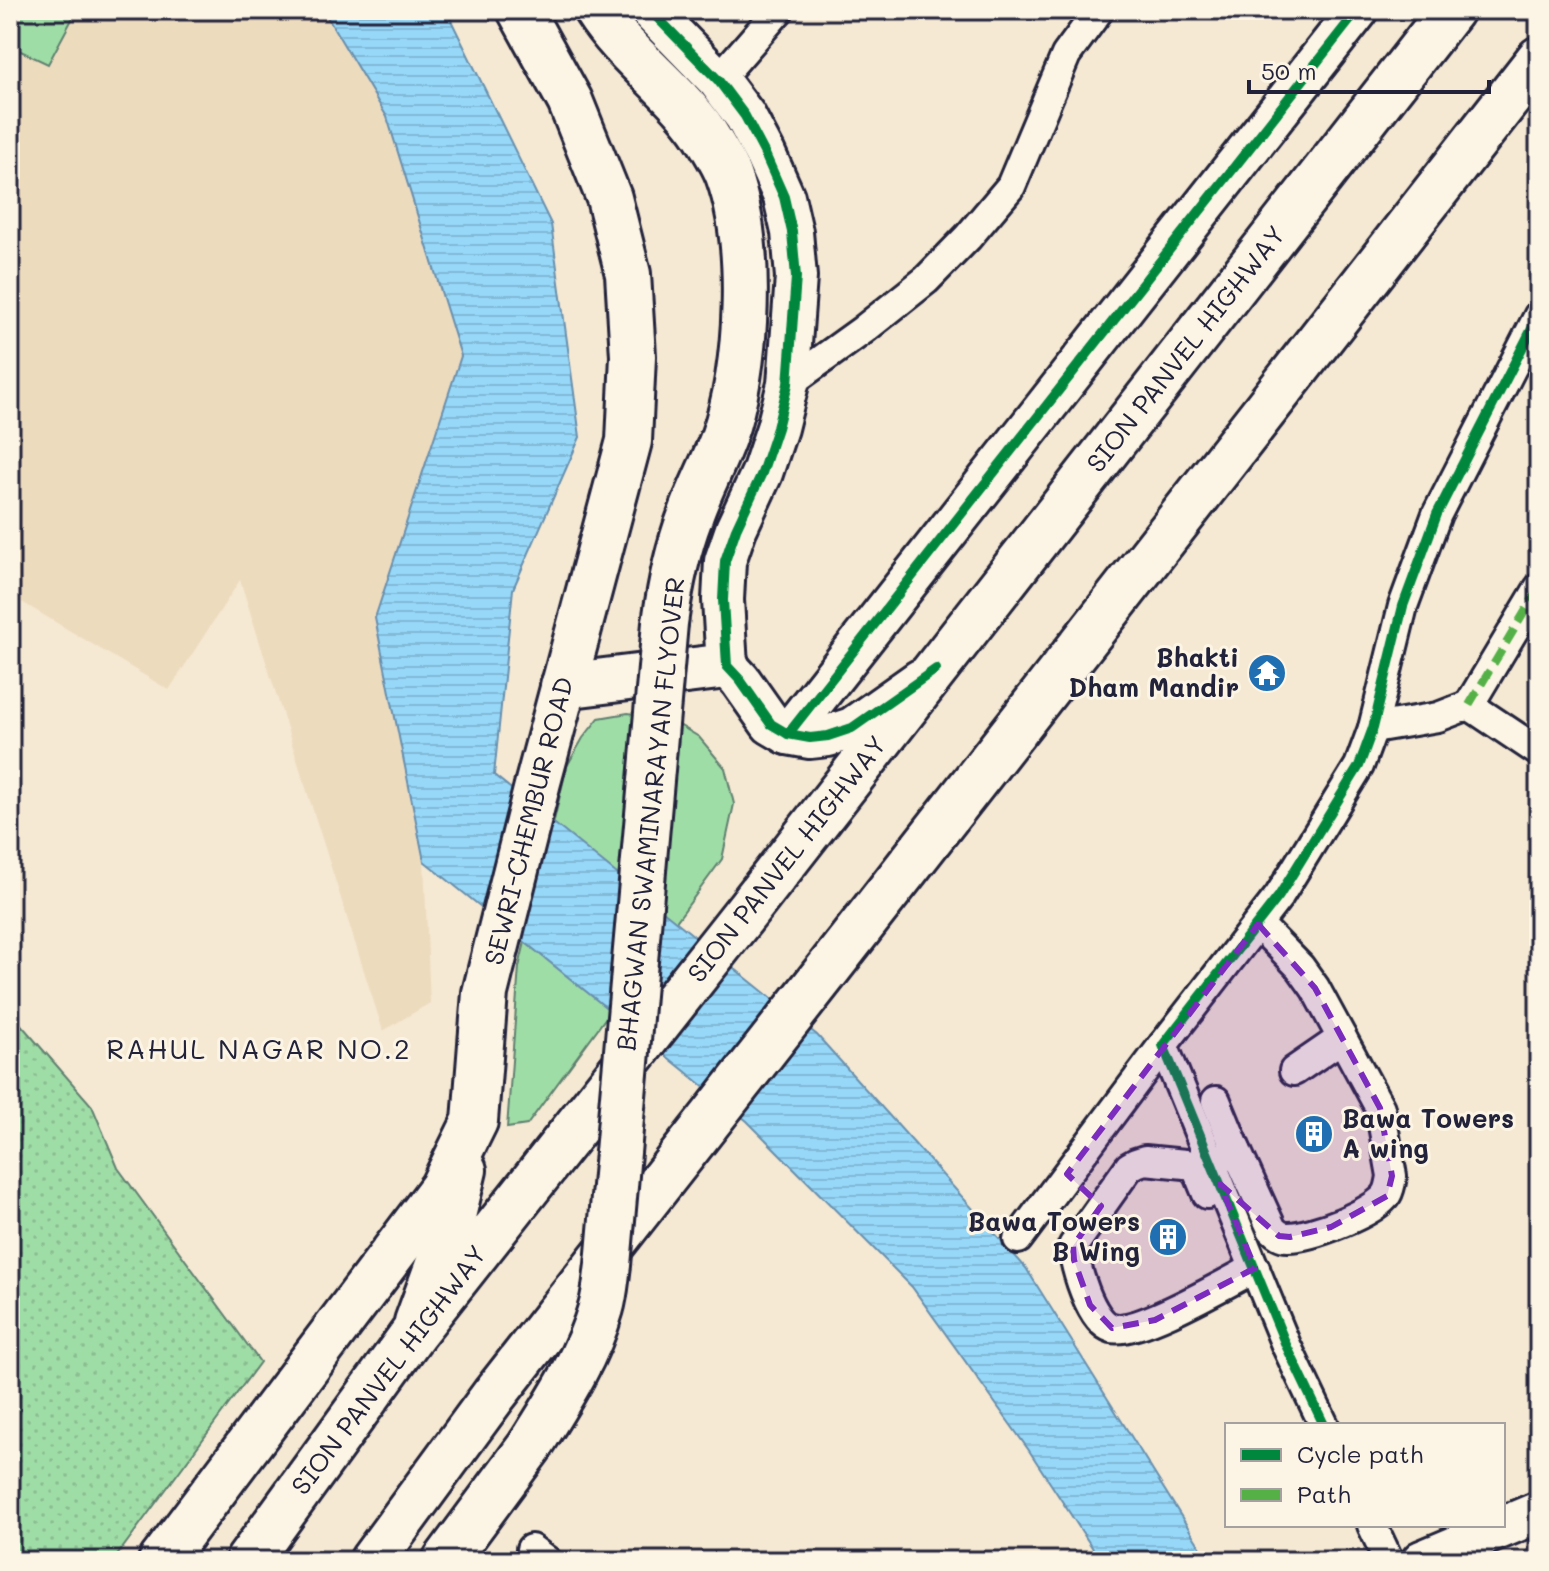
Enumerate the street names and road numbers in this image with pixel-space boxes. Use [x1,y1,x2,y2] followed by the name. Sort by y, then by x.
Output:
[1078,218,1292,479] street label: SION PANVEL HIGHWAY
[608,575,692,1053] street label: BHAGWAN SWAMINARAYAN FLYOVER
[476,673,580,968] street label: SEWRI-CHEMBUR ROAD
[679,728,893,989] street label: SION PANVEL HIGHWAY
[283,1238,493,1501] street label: SION PANVEL HIGHWAY

